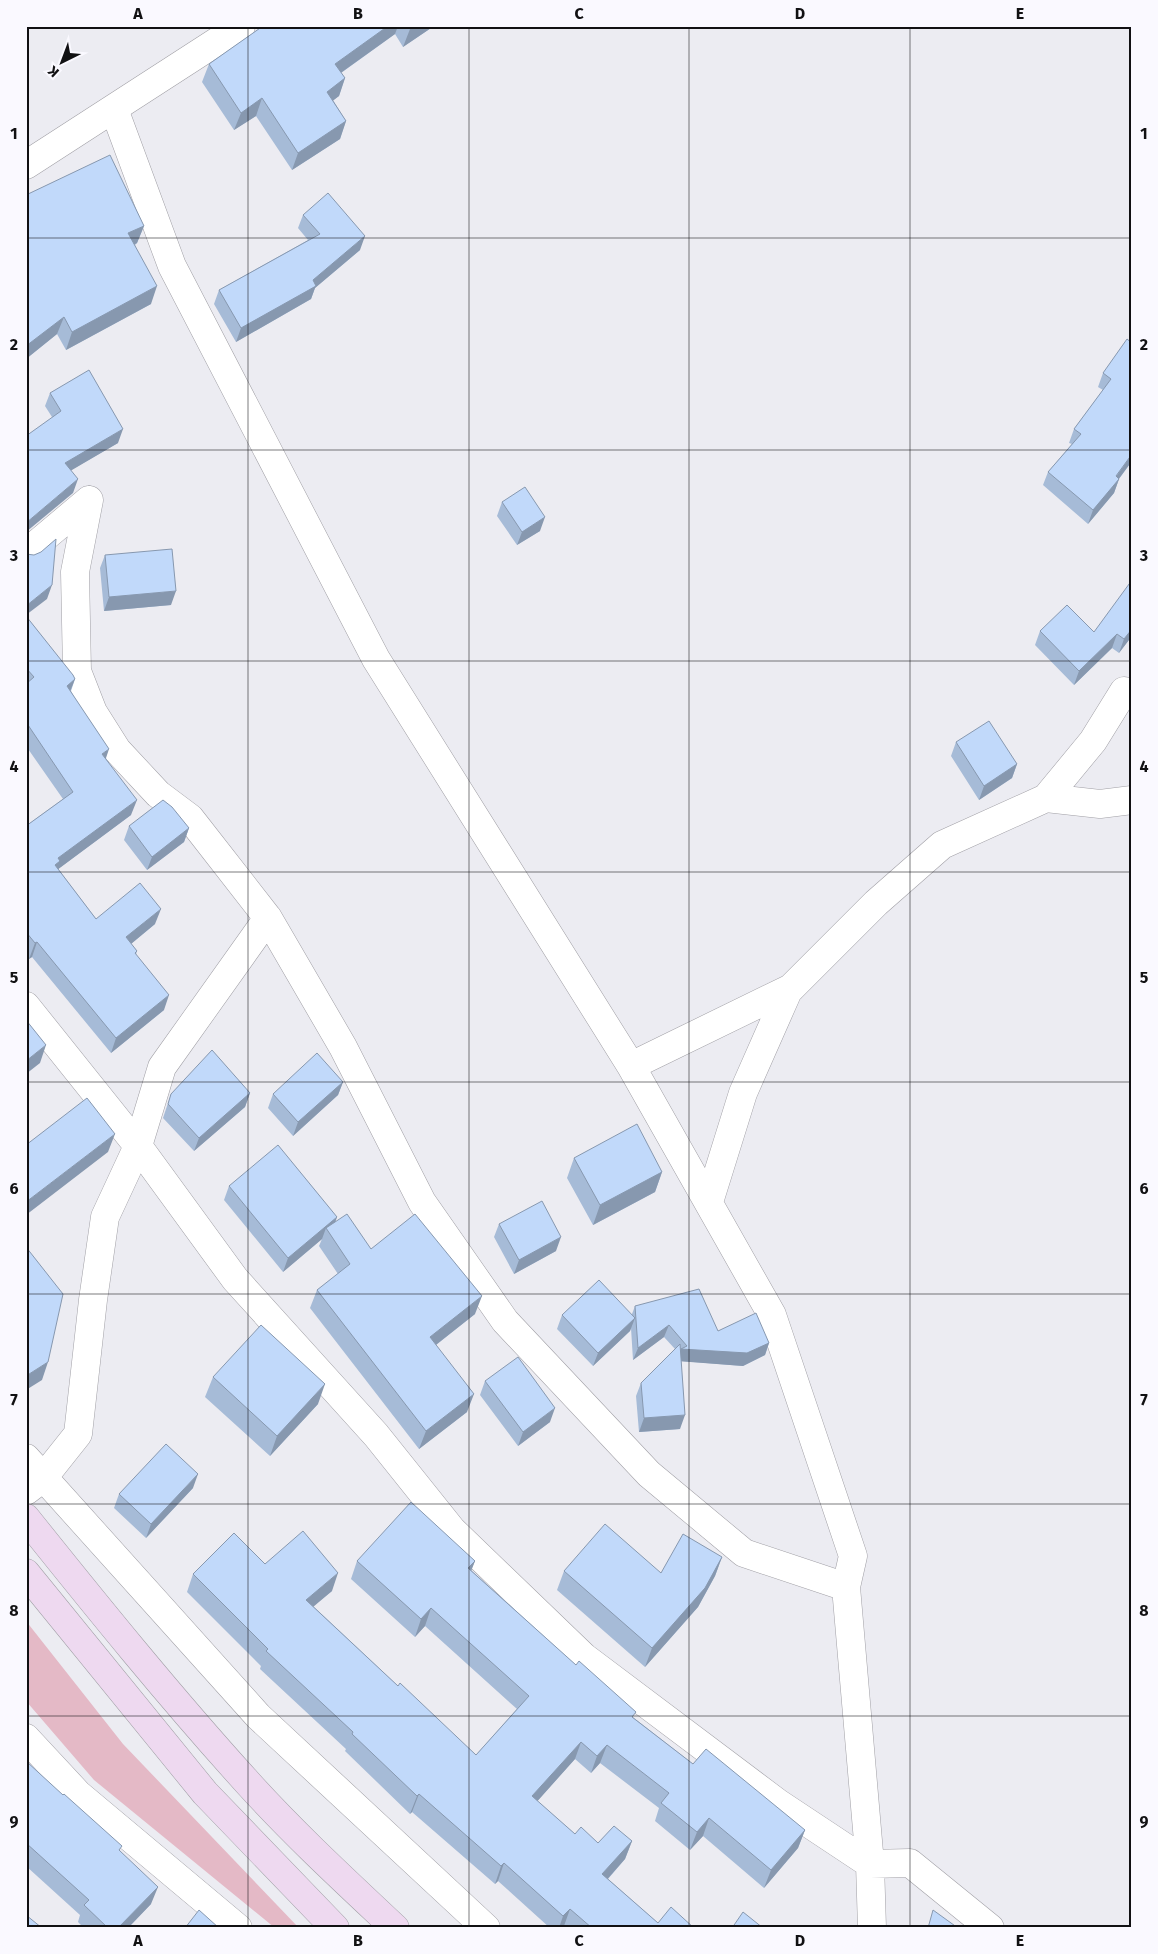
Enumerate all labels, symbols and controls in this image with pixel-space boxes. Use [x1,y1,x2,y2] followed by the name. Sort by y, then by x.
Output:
[132,4,143,23] text: A
[353,4,363,23] text: B
[574,4,584,23] text: C
[795,4,805,23] text: D
[1016,4,1024,23] text: E
[38,38,88,88] north arrow
[44,61,63,81] text: K
[10,124,18,143] text: 1
[1140,124,1148,143] text: 1
[10,335,18,354] text: 2
[1140,335,1148,354] text: 2
[9,546,18,565] text: 3
[1139,546,1148,565] text: 3
[9,757,19,776] text: 4
[1139,757,1149,776] text: 4
[10,968,19,987] text: 5
[1140,968,1149,987] text: 5
[9,1179,19,1198] text: 6
[1139,1179,1149,1198] text: 6
[10,1390,18,1409] text: 7
[1140,1390,1148,1409] text: 7
[9,1601,19,1620] text: 8
[1139,1601,1149,1620] text: 8
[10,1812,19,1831] text: 9
[1140,1812,1149,1831] text: 9
[132,1931,143,1950] text: A
[353,1931,363,1950] text: B
[574,1931,584,1950] text: C
[795,1931,805,1950] text: D
[1016,1931,1024,1950] text: E

